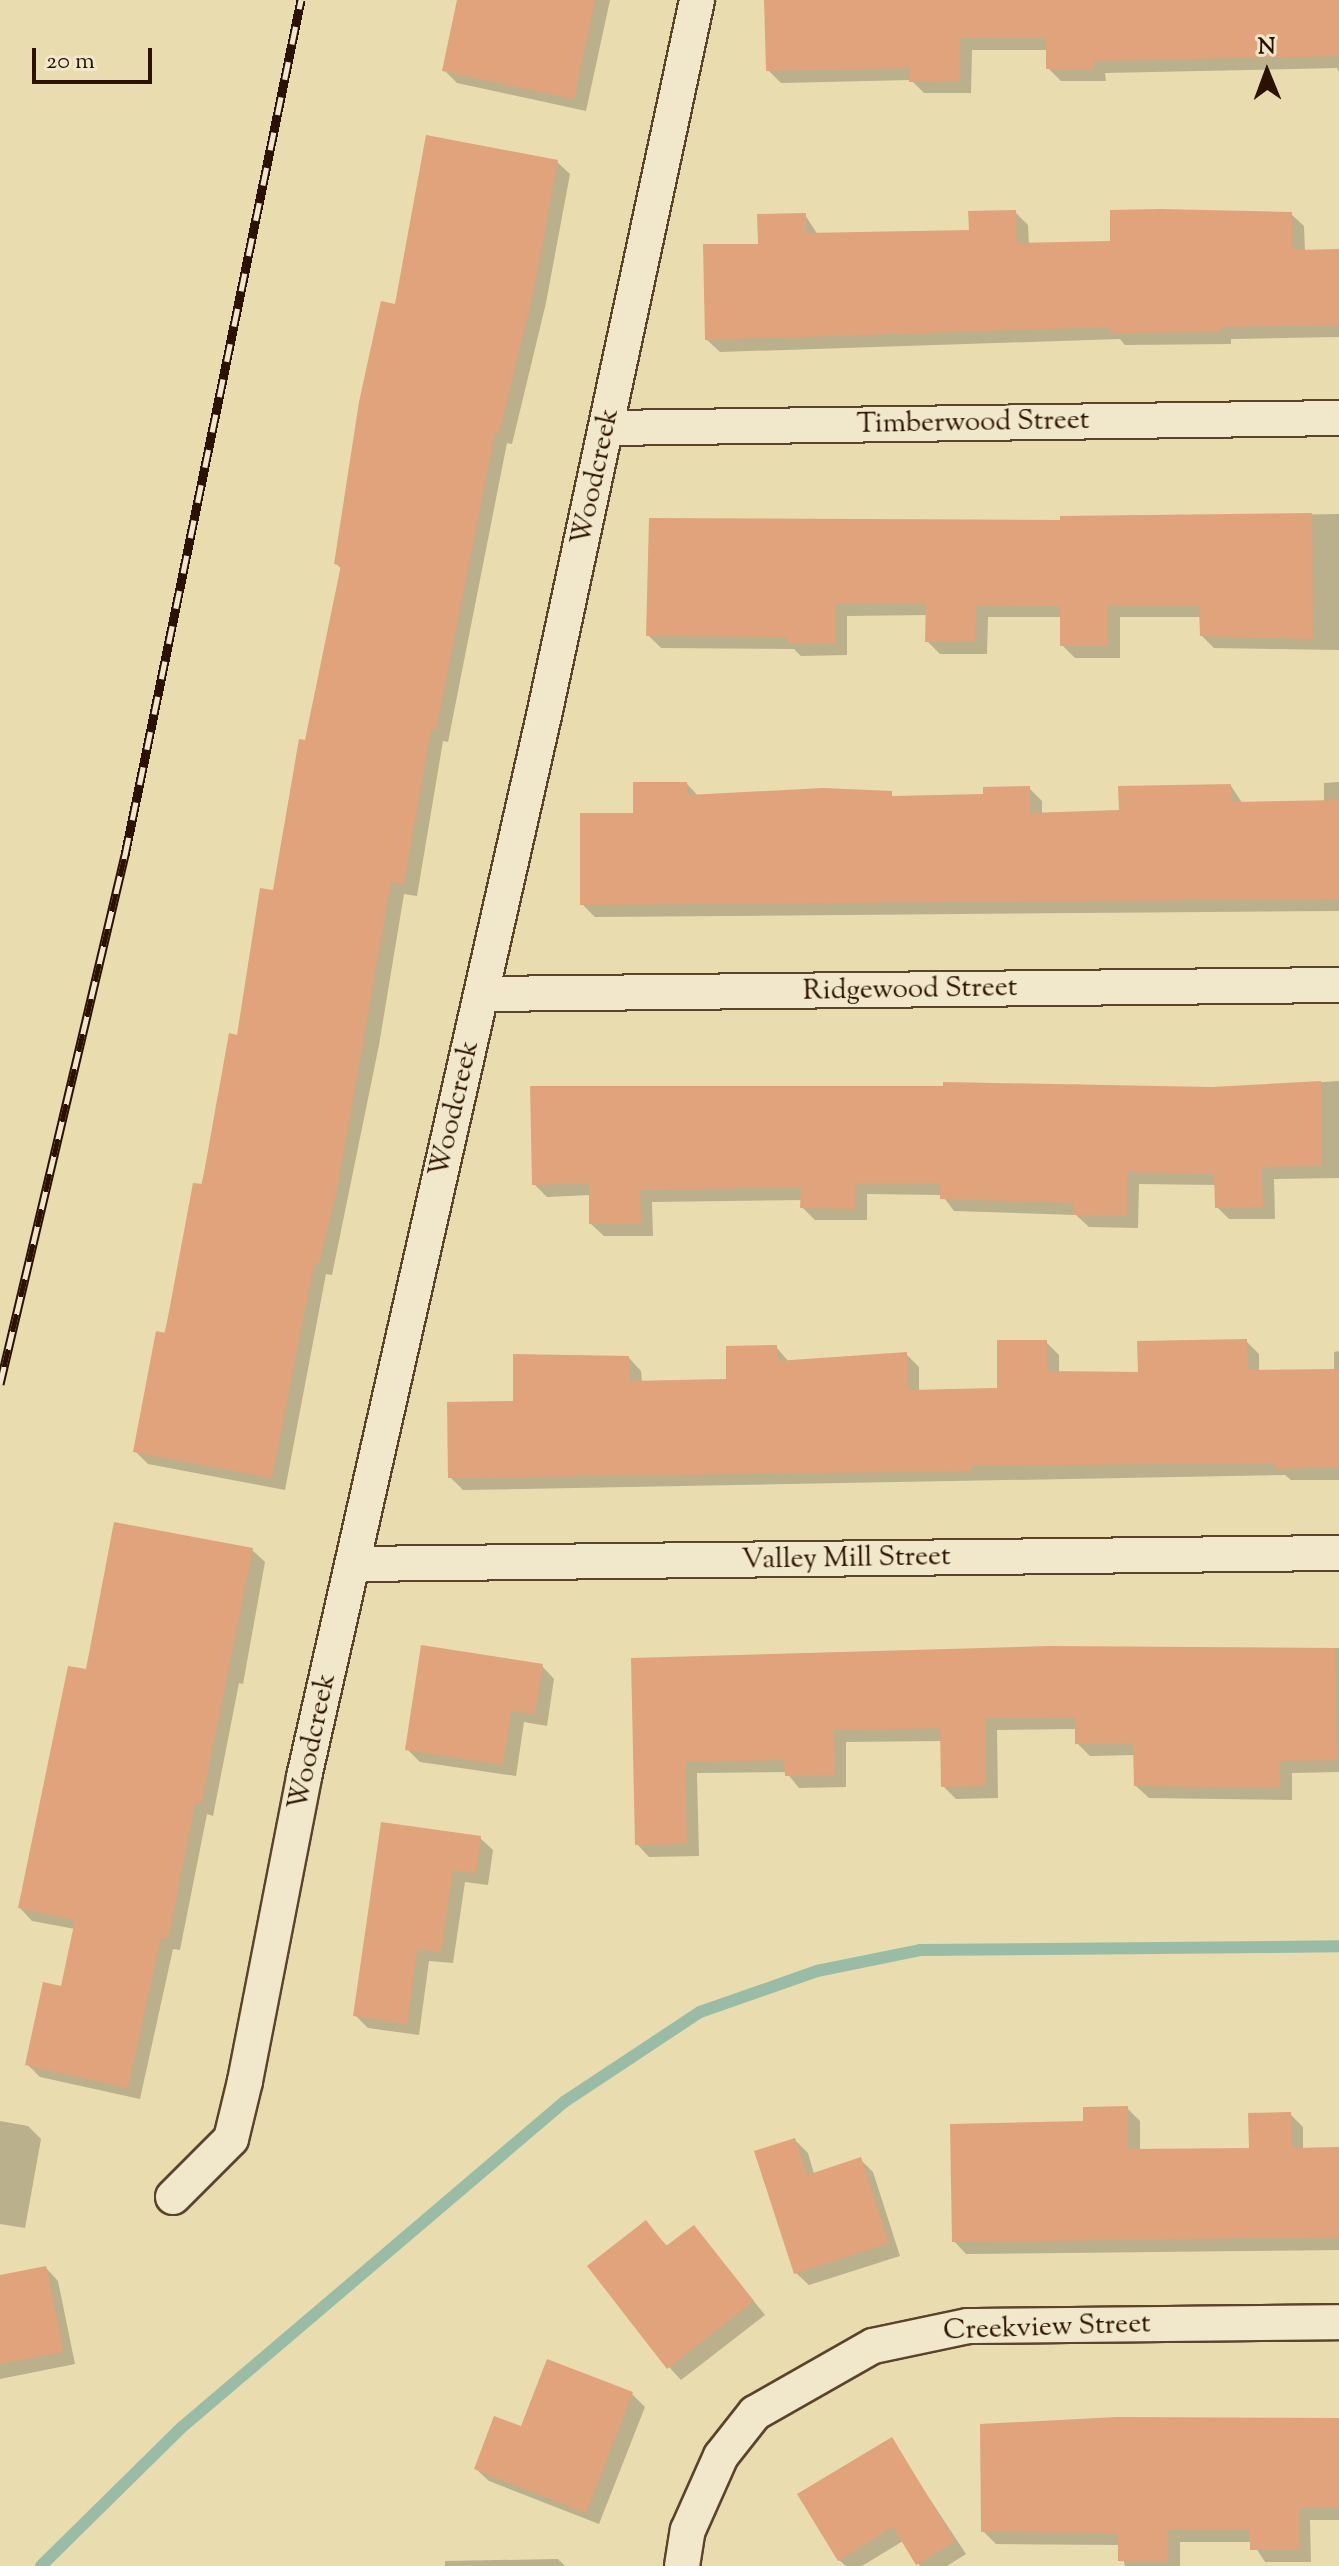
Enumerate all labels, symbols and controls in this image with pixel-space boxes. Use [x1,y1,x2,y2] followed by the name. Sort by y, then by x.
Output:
[36,32,156,82] scale bar
[1227,32,1307,112] north arrow
[1258,32,1276,64] text: N
[46,45,95,79] text: 20 m
[856,404,1090,442] street label: Timberwood Street
[565,406,627,548] street label: Woodcreek
[802,971,1018,1009] street label: Ridgewood Street
[423,1038,487,1180] street label: Woodcreek
[741,1540,951,1578] street label: Valley Mill Street
[282,1671,344,1813] street label: Woodcreek
[943,2308,1151,2348] street label: Creekview Street

